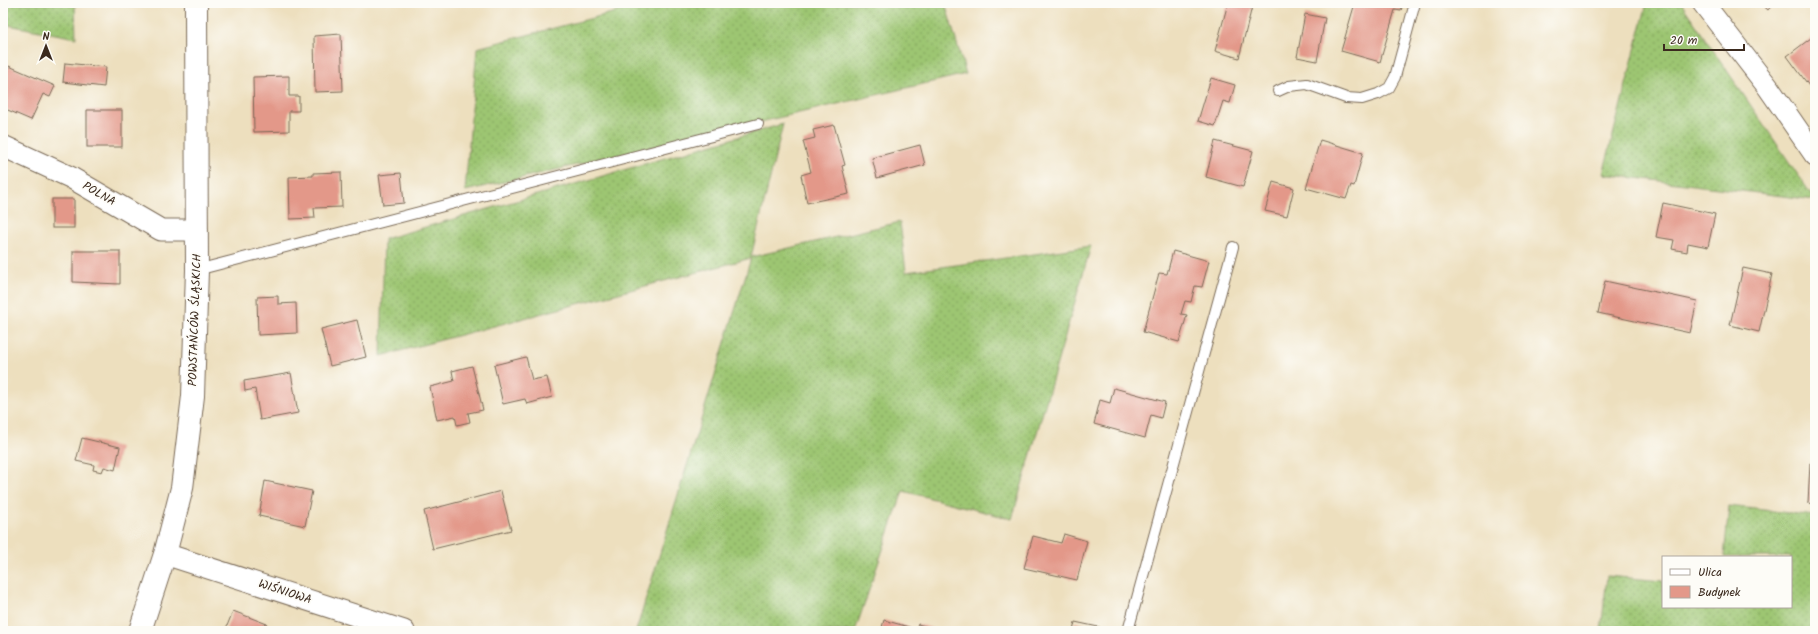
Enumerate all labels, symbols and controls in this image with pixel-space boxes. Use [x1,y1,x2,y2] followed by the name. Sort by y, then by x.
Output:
[26,26,66,66] north arrow
[1664,26,1744,52] scale bar
[43,28,50,46] text: N
[1670,31,1698,50] text: 20 m
[79,177,119,211] street label: POLNA
[183,253,207,387] street label: POWSTAŃCÓW ŚLĄSKICH
[1662,556,1792,608] legend
[1698,563,1722,582] text: Ulica
[256,574,314,610] street label: WIŚNIOWA
[1698,583,1741,602] text: Budynek

